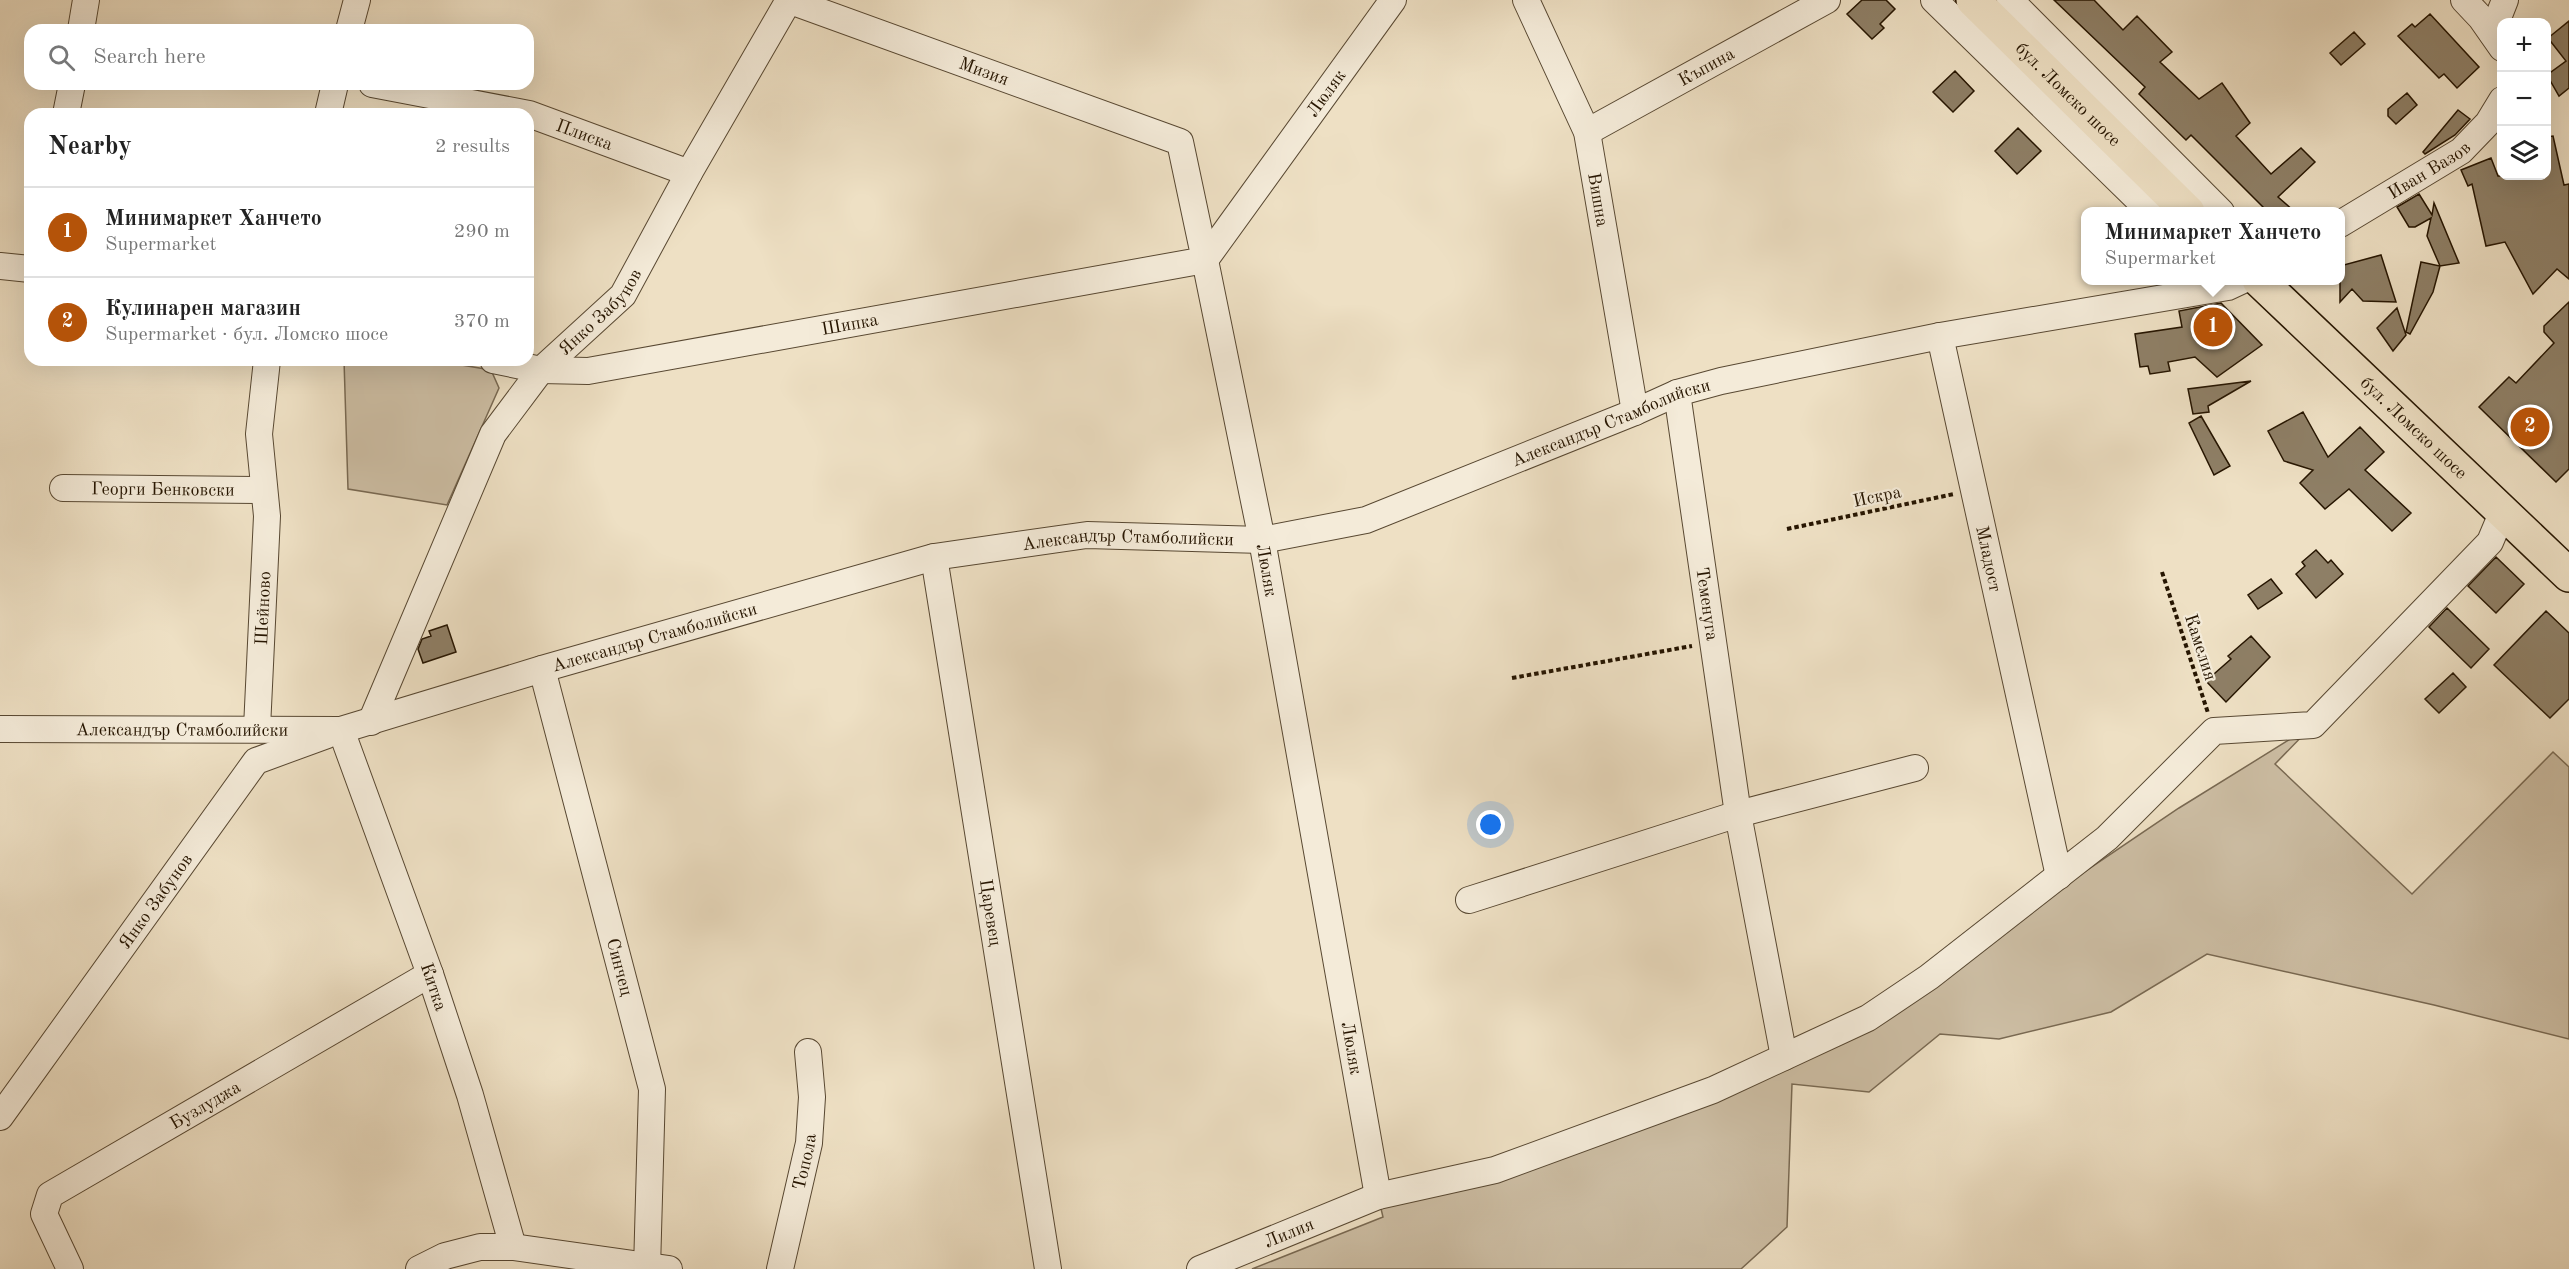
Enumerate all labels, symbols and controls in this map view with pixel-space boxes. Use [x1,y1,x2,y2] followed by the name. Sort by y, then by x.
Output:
[2497,18,2551,180] map controls
[2497,18,2551,72] button: +
[24,24,534,90] search box
[2012,39,2124,150] street label: бул. Ломско шосе
[45,41,78,74] icon: search
[1676,45,1738,90] street label: Къпина
[93,46,206,68] text: Search here
[956,55,1011,89] street label: Мизия
[1304,67,1350,121] street label: Люляк
[2497,72,2551,126] button: −
[553,117,615,154] street label: Плиска
[2497,126,2551,180] button: layers
[48,134,132,160] text: Nearby
[435,137,510,157] text: 2 results
[2385,139,2475,203] street label: Иван Вазов
[1584,171,1611,228] street label: Вишна
[2081,207,2345,285] popup
[105,208,322,230] text: Минимаркет Ханчето
[62,222,73,242] text: 1
[454,222,510,242] text: 290 m
[2105,222,2321,244] text: Минимаркет Ханчето
[105,235,216,255] text: Supermarket
[2105,249,2216,269] text: Supermarket
[556,266,645,359] street label: Янко Забунов
[105,298,301,320] text: Кулинарен магазин
[2194,304,2232,350] pin: 1
[820,311,880,339] street label: Шипка
[62,312,73,332] text: 2
[454,312,510,332] text: 370 m
[105,325,388,345] text: Supermarket · бул. Ломско шосе
[2357,374,2470,483] street label: бул. Ломско шосе
[1509,376,1712,471] street label: Александър Стамболийски
[2510,404,2550,450] pin: 2
[91,480,235,500] street label: Георги Бенковски
[1851,483,1903,511] street label: Искра
[1972,524,2004,594] street label: Младост
[1021,527,1234,554] street label: Александър Стамболийски
[1253,542,1280,598] street label: Люляк
[1692,566,1721,642] street label: Теменуга
[253,571,274,646] street label: Шейново
[550,600,759,676] street label: Александър Стамболийски
[2181,612,2219,683] street label: Камелия
[76,721,288,740] street label: Александър Стамболийски
[1476,810,1505,839] your location
[116,851,196,953] street label: Янко Забунов
[976,878,1004,948] street label: Царевец
[603,936,635,998] street label: Синчец
[417,961,450,1013] street label: Китка
[1338,1020,1365,1076] street label: Люляк
[167,1078,244,1133] street label: Бузлуджа
[790,1133,820,1192] street label: Топола
[1262,1215,1317,1252] street label: Лилия

